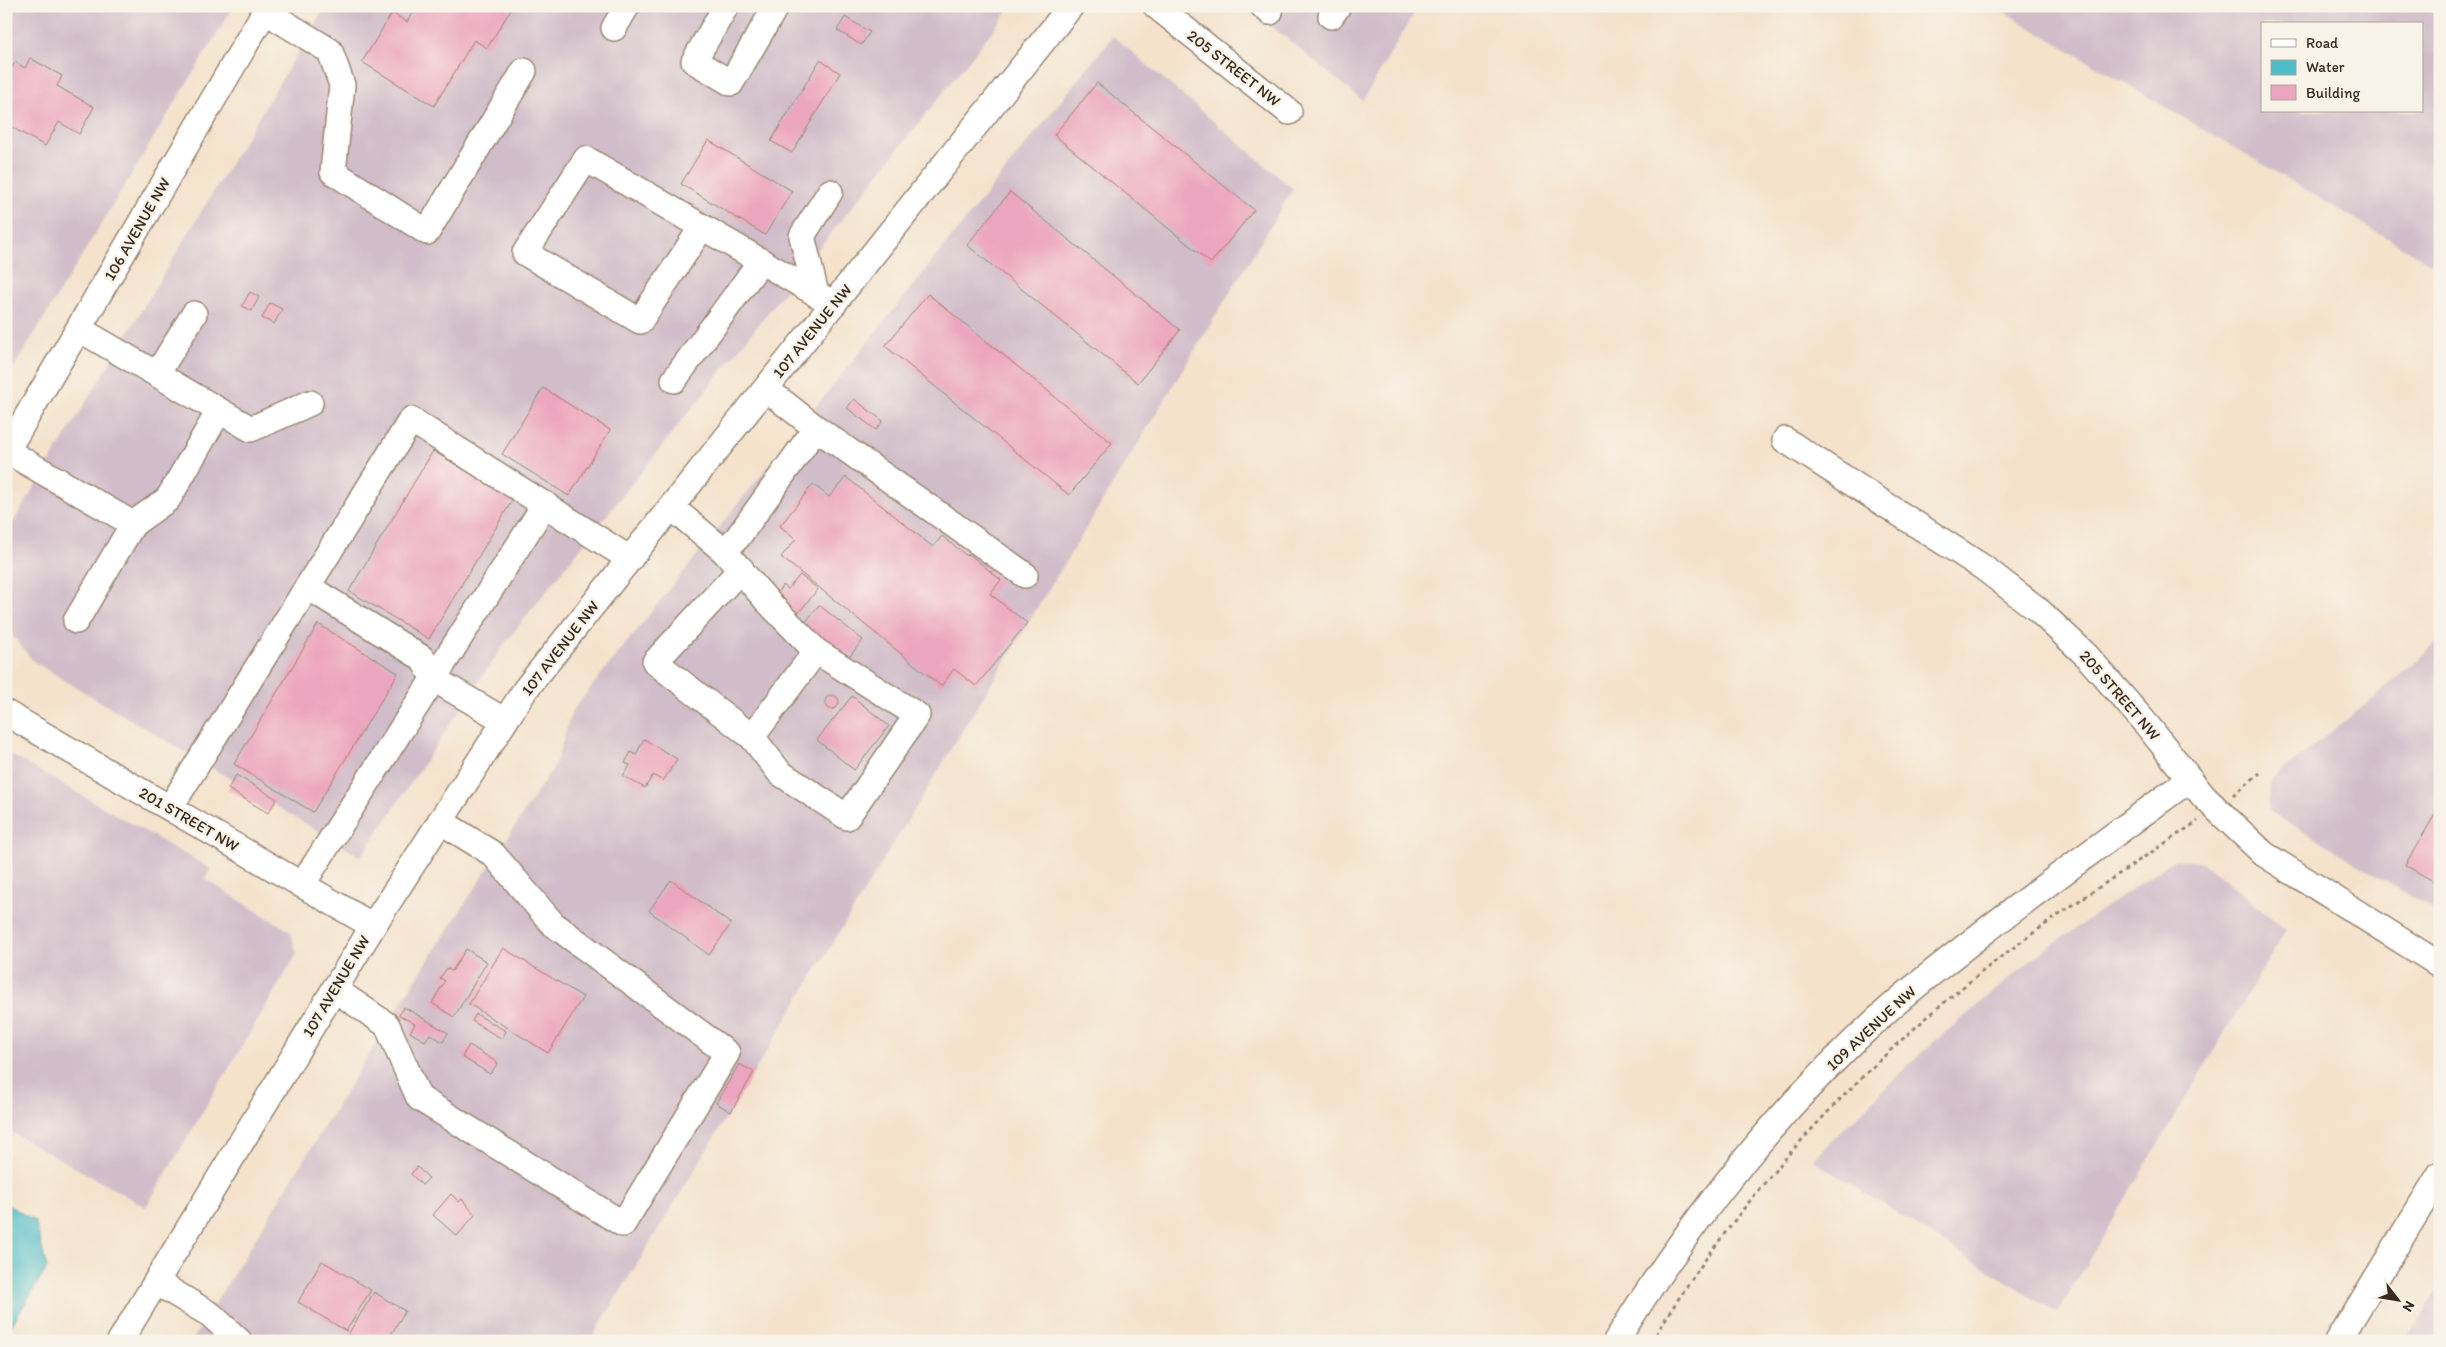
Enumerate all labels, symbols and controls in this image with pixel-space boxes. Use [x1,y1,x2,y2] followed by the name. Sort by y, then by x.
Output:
[2261,22,2424,112] legend
[1184,26,1285,110] street label: 205 STREET NW
[2306,34,2339,52] text: Road
[2306,58,2345,76] text: Water
[2306,84,2360,102] text: Building
[100,174,174,284] street label: 106 AVENUE NW
[768,280,856,382] street label: 107 AVENUE NW
[517,597,603,699] street label: 107 AVENUE NW
[2076,646,2164,744] street label: 205 STREET NW
[136,783,243,855] street label: 201 STREET NW
[298,931,374,1040] street label: 107 AVENUE NW
[1822,981,1920,1074] street label: 109 AVENUE NW
[2374,1274,2424,1324] north arrow
[2399,1298,2418,1315] text: N

